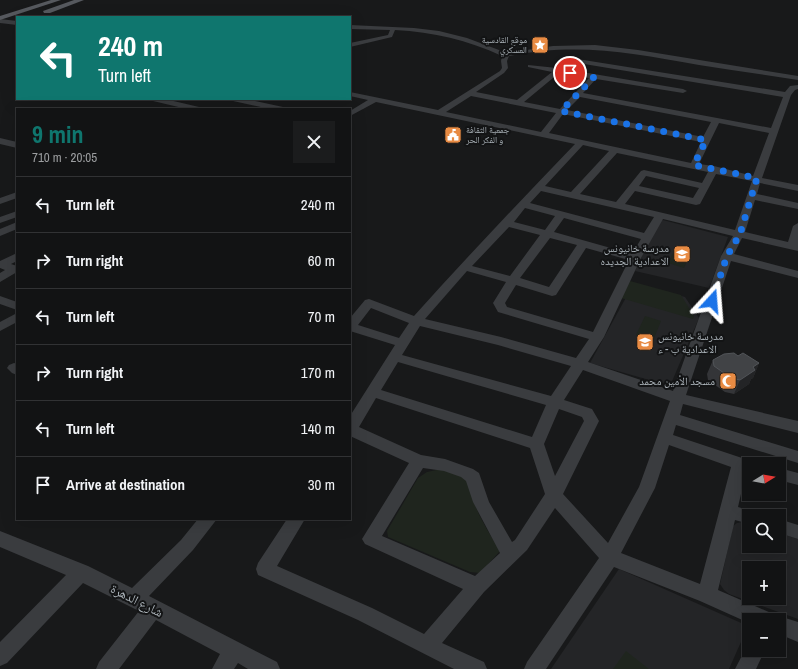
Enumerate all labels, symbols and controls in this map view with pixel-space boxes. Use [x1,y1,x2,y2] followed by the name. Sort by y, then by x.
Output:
[98,27,163,65] text: 240 m
[32,32,84,84] icon: left
[482,34,527,57] place label: موقع القادسية العسكري
[530,35,550,55] place icon: موقع القادسية العسكري
[553,56,587,90] pin
[559,62,581,84] icon: arrive
[98,63,151,88] text: Turn left
[32,118,83,150] text: 9 min
[293,121,335,163] button: close
[465,124,510,146] place label: جمعية الثقافة و الفكر الحر
[443,125,463,145] public building icon: جمعية الثقافة و الفكر الحر
[32,149,97,166] text: 710 m · 20:05
[32,194,54,216] icon: left
[66,194,114,215] text: Turn left
[301,194,335,215] text: 240 m
[601,241,669,268] place label: مدرسة خانيونس الاعدادية الجديده
[672,244,692,264] school or university icon: مدرسة خانيونس الاعدادية الجديده
[32,250,54,272] icon: right
[66,250,123,271] text: Turn right
[308,250,335,271] text: 60 m
[691,280,733,322] position arrow
[32,306,54,328] icon: left
[66,306,114,327] text: Turn left
[308,306,335,327] text: 70 m
[658,329,723,356] place label: مدرسة خانيونس الاعدادية ب - ء
[635,332,655,352] school or university icon: مدرسة خانيونس الاعدادية ب - ء
[32,362,54,384] icon: right
[66,362,123,383] text: Turn right
[301,362,335,383] text: 170 m
[718,371,738,391] mosque icon: مسجد الأمين محمد
[639,374,715,388] place label: مسجد الأمين محمد
[32,418,54,440] icon: left
[66,418,114,439] text: Turn left
[301,418,335,439] text: 140 m
[742,457,786,501] north arrow
[742,457,786,657] map controls
[32,474,54,496] icon: arrive
[66,474,185,495] text: Arrive at destination
[308,474,335,495] text: 30 m
[742,509,786,553] button: search
[742,561,786,605] button: +
[107,580,166,622] street label: شارع الدهرة
[742,613,786,657] button: −

